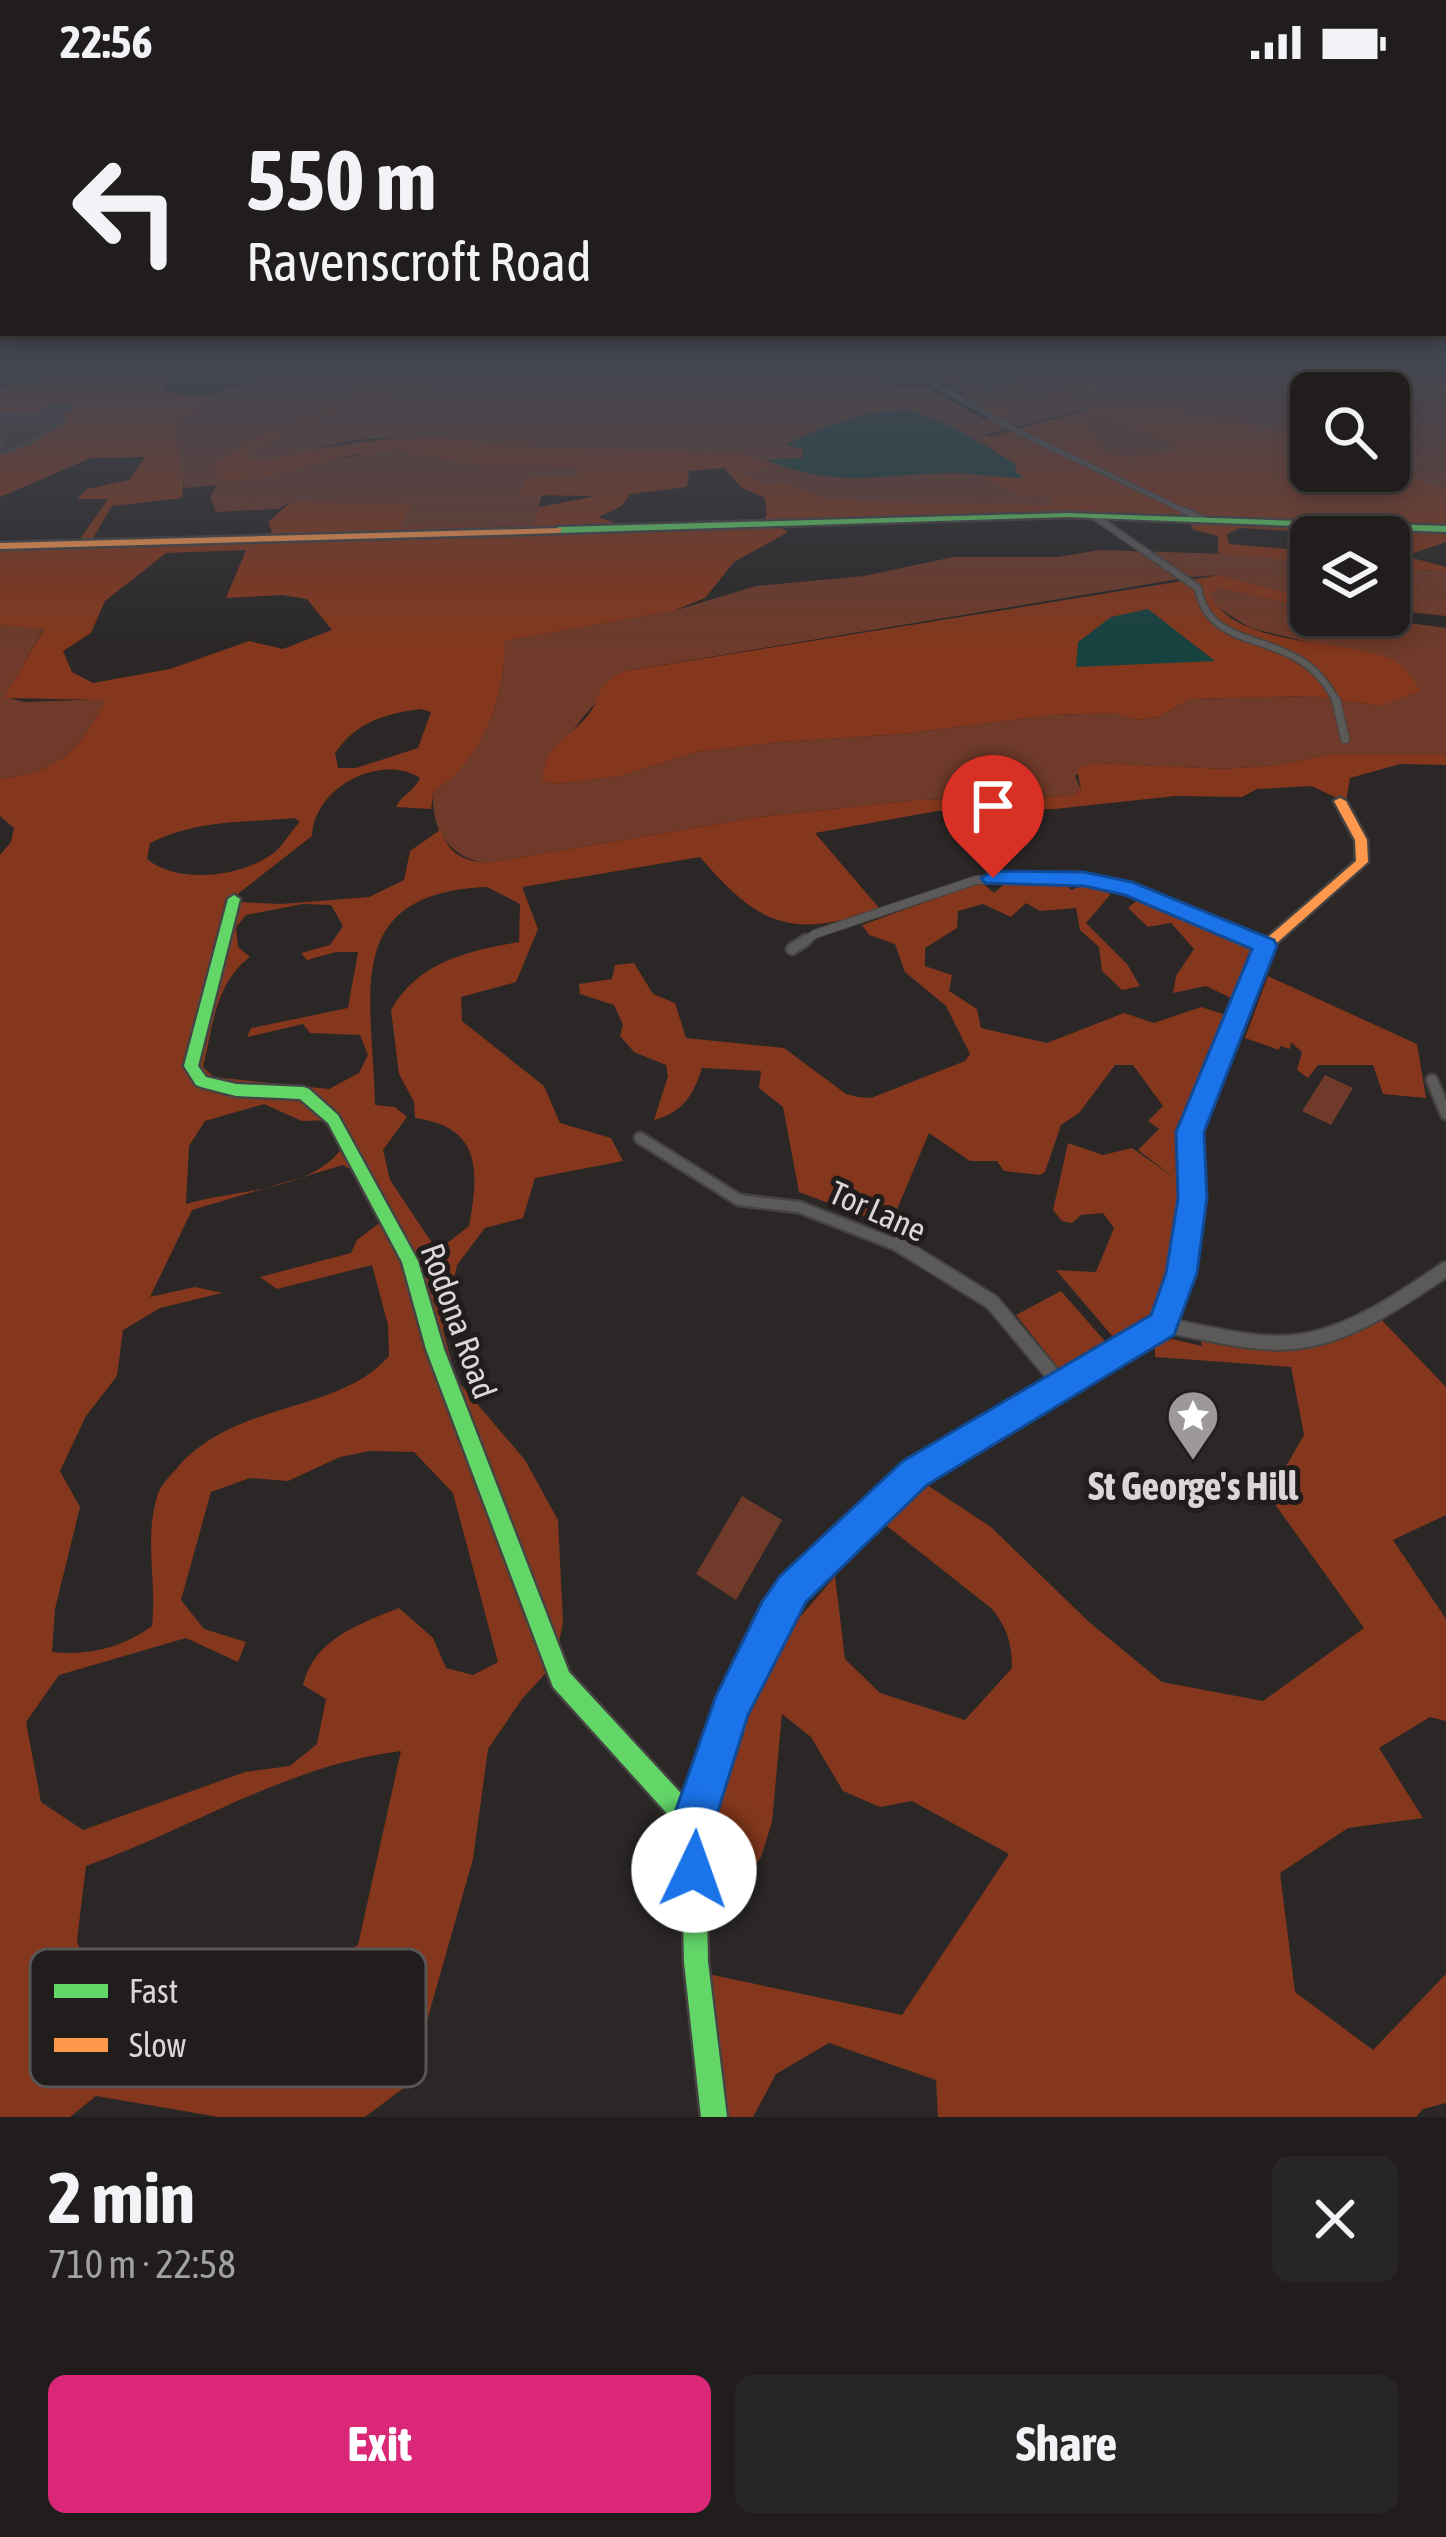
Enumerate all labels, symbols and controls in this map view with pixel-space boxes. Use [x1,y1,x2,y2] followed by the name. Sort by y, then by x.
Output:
[60,16,153,68] text: 22:56
[48,132,204,288] icon: left
[246,132,436,228] text: 550 m
[246,231,592,292] text: Ravenscroft Road
[1290,372,1410,636] map controls
[1290,372,1410,492] button: search
[1290,516,1410,636] button: layers
[942,755,1044,878] pin
[960,773,1026,839] icon: arrive
[824,1173,932,1249] street label: Tor Lane
[413,1238,505,1404] street label: Rodona Road
[1165,1388,1221,1462] place icon: St George's Hill
[1088,1464,1299,1508] place label: St George's Hill
[631,1807,757,1933] position arrow
[30,1949,426,2087] legend
[129,1972,178,2010] text: Fast
[129,2026,186,2064] text: Slow
[48,2156,195,2238] text: 2 min
[1272,2156,1398,2282] button: close
[48,2242,236,2286] text: 710 m · 22:58
[48,2375,711,2513] button: Exit
[735,2375,1398,2513] button: Share

